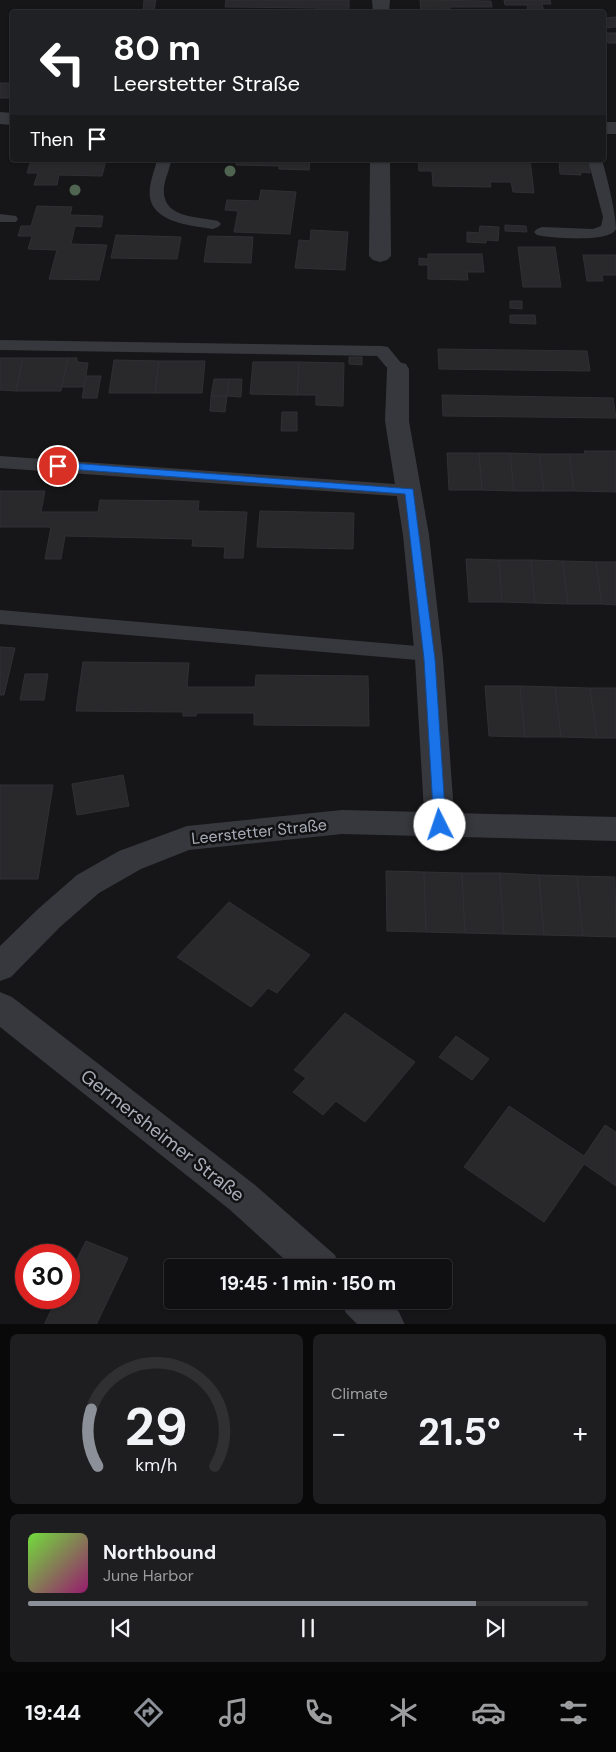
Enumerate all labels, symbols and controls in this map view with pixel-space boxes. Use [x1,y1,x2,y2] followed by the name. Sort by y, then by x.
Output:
[113,25,201,71] text: 80 m
[30,30,95,95] icon: left
[113,69,300,98] text: Leerstetter Straße
[83,125,111,153] icon: arrive
[30,127,73,152] text: Then
[37,445,79,487] pin
[44,452,72,480] icon: arrive
[413,798,465,850] position arrow
[190,814,328,849] street label: Leerstetter Straße
[76,1064,250,1207] street label: Germersheimer Straße
[15,1244,80,1309] speed limit sign: 30
[220,1271,396,1296] text: 19:45 · 1 min · 150 m
[331,1383,388,1404] text: Climate
[125,1393,188,1461] text: 29
[418,1407,501,1457] text: 21.5°
[331,1415,346,1452] text: −
[573,1415,588,1452] text: +
[135,1453,178,1477] text: km/h
[103,1540,216,1565] text: Northbound
[103,1565,194,1586] text: June Harbor
[107,1614,135,1642] icon: previous
[294,1614,322,1642] icon: pause
[481,1614,509,1642] icon: next
[131,1695,166,1730] icon: directions
[216,1695,251,1730] icon: music
[301,1695,336,1730] icon: phone
[386,1695,421,1730] icon: climate
[471,1695,506,1730] icon: car
[556,1695,591,1730] icon: filters
[25,1698,81,1727] text: 19:44

